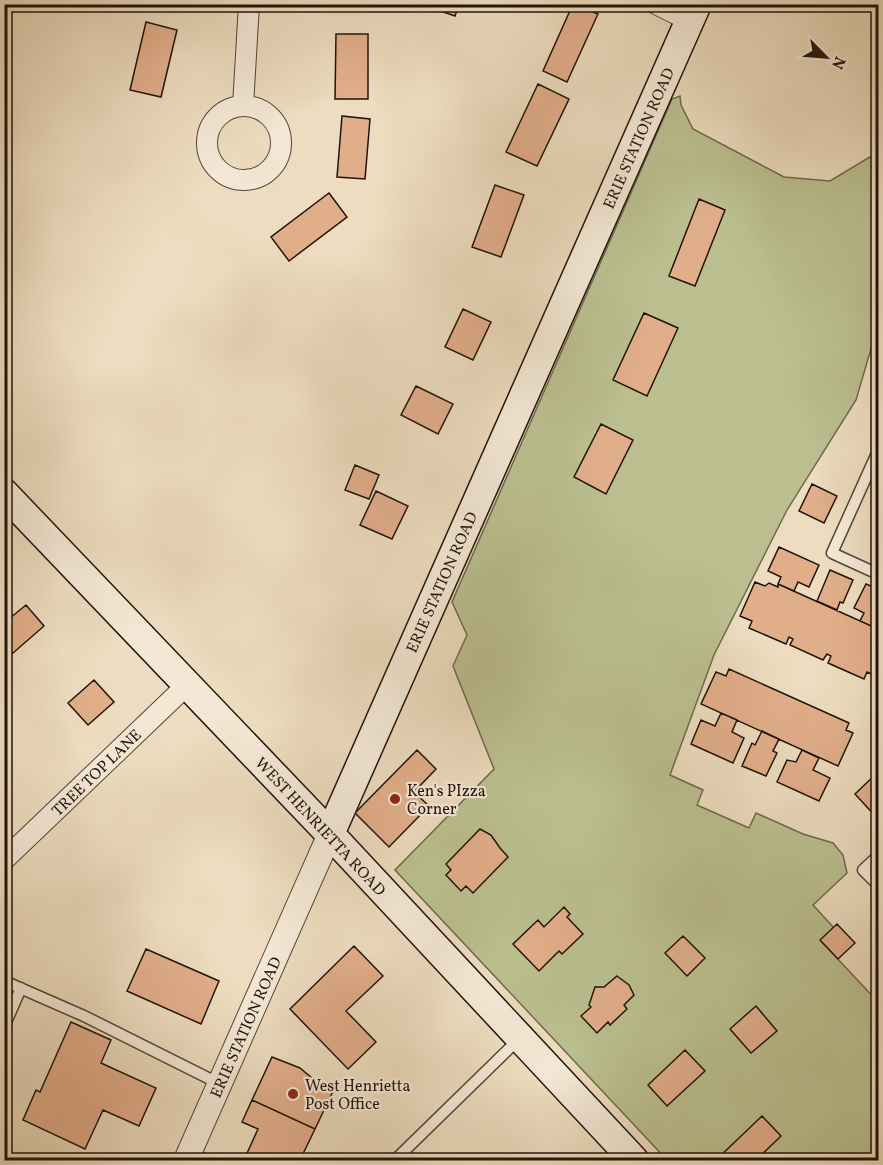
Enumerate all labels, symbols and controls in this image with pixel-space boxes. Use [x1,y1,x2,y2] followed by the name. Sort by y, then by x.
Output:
[796,27,856,87] north arrow
[825,53,850,73] text: N
[599,65,681,213] street label: ERIE STATION ROAD
[402,509,484,657] street label: ERIE STATION ROAD
[48,725,147,822] street label: TREE TOP LANE
[249,753,390,902] street label: WEST HENRIETTA ROAD
[407,781,486,821] place label: Ken's PIzza Corner
[388,792,402,806] marker: Ken's PIzza Corner
[206,954,288,1102] street label: ERIE STATION ROAD
[305,1076,410,1116] place label: West Henrietta Post Office
[286,1087,300,1101] marker: West Henrietta Post Office

